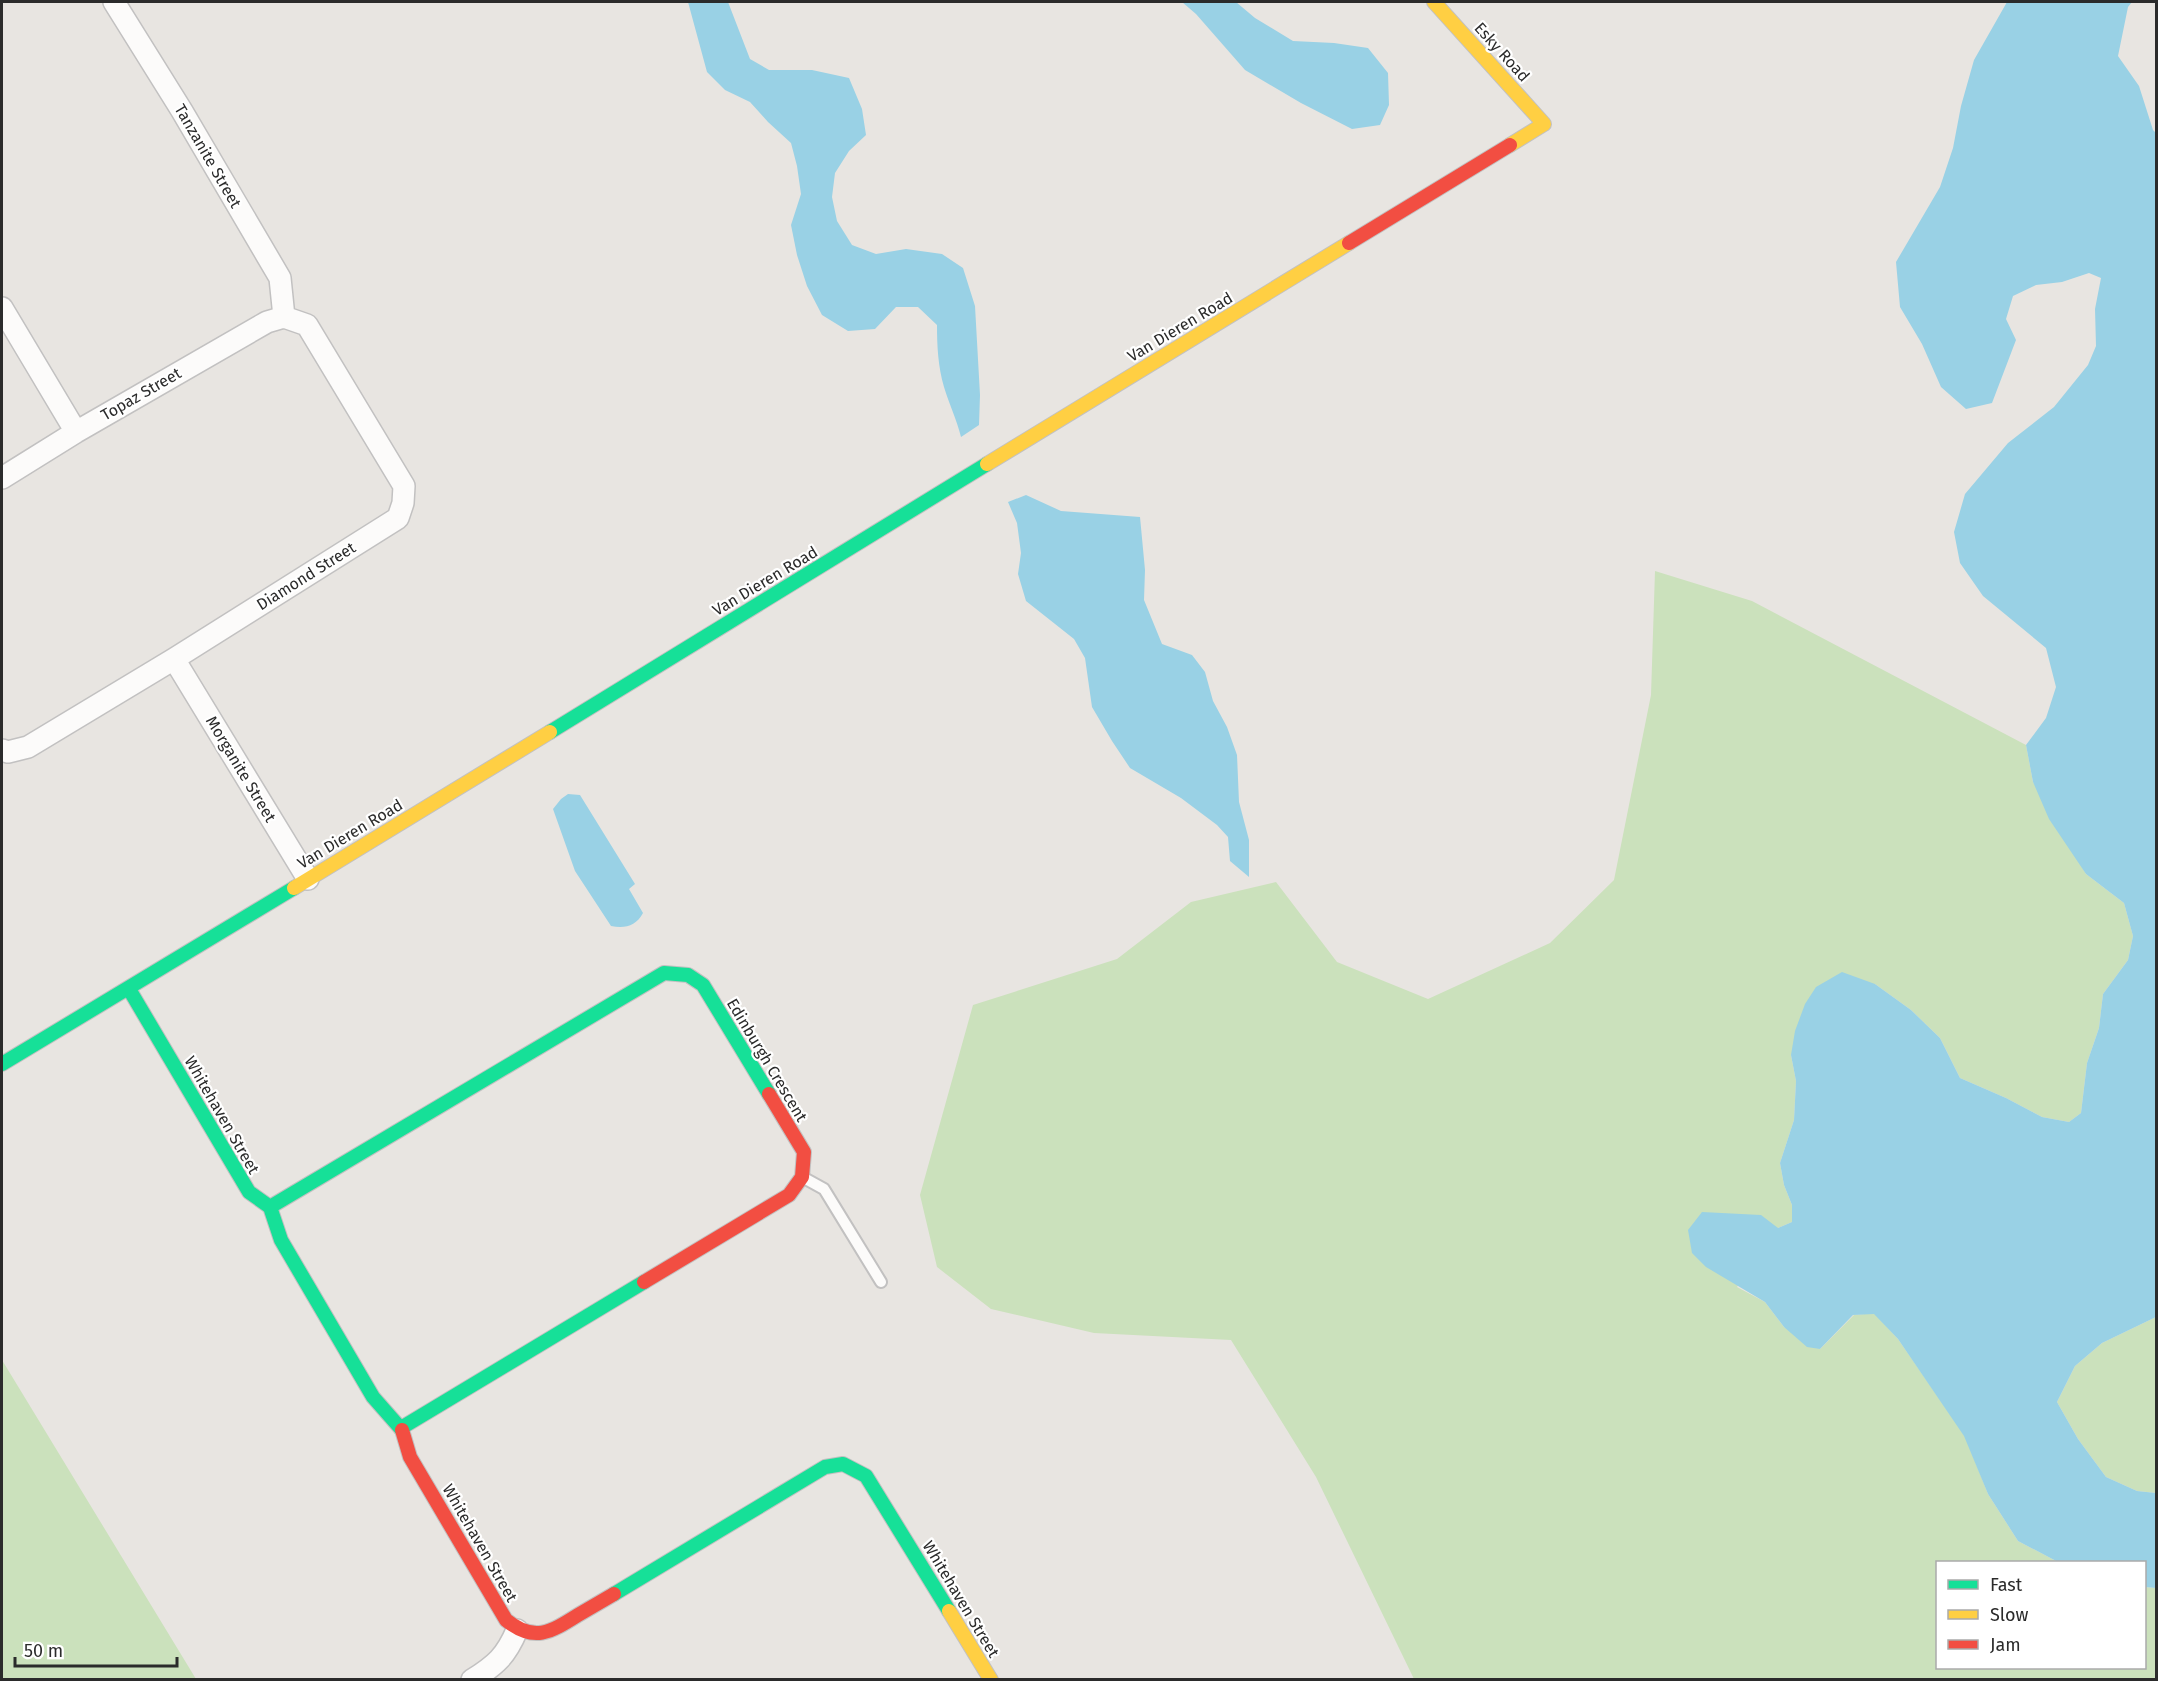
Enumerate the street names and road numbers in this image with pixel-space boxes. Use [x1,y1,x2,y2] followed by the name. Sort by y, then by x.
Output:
[1470,18,1534,86] street label: Esky Road
[171,101,246,212] street label: Tanzanite Street
[1124,288,1236,366] street label: Van Dieren Road
[98,363,185,425] street label: Topaz Street
[253,538,359,614] street label: Diamond Street
[709,542,821,620] street label: Van Dieren Road
[202,713,280,826] street label: Morganite Street
[294,795,406,873] street label: Van Dieren Road
[723,995,811,1125] street label: Edinburgh Crescent
[181,1053,264,1177] street label: Whitehaven Street
[439,1481,522,1605] street label: Whitehaven Street
[919,1537,1003,1661] street label: Whitehaven Street

